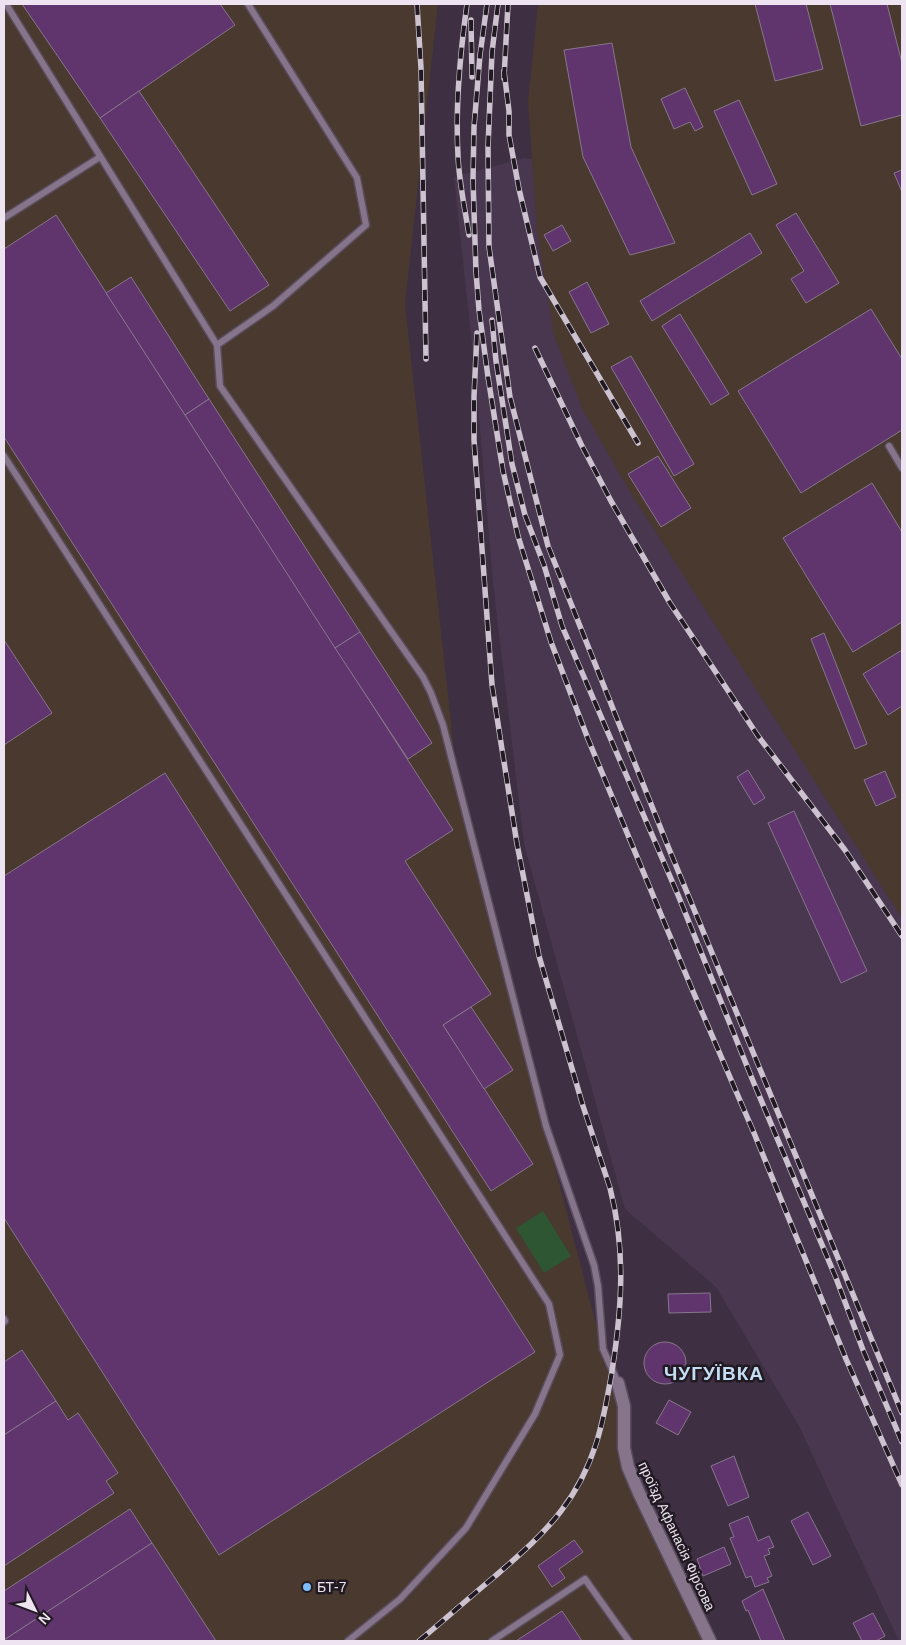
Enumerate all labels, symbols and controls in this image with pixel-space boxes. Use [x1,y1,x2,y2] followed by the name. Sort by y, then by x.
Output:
[664,1363,764,1384] district label: ЧУГУЇВКА
[635,1459,719,1613] street label: проїзд Афанасія Фірсова
[317,1579,347,1595] place label: БТ-7
[301,1581,313,1593] marker: БТ-7
[10,1585,60,1635] north arrow
[35,1610,54,1628] text: N

